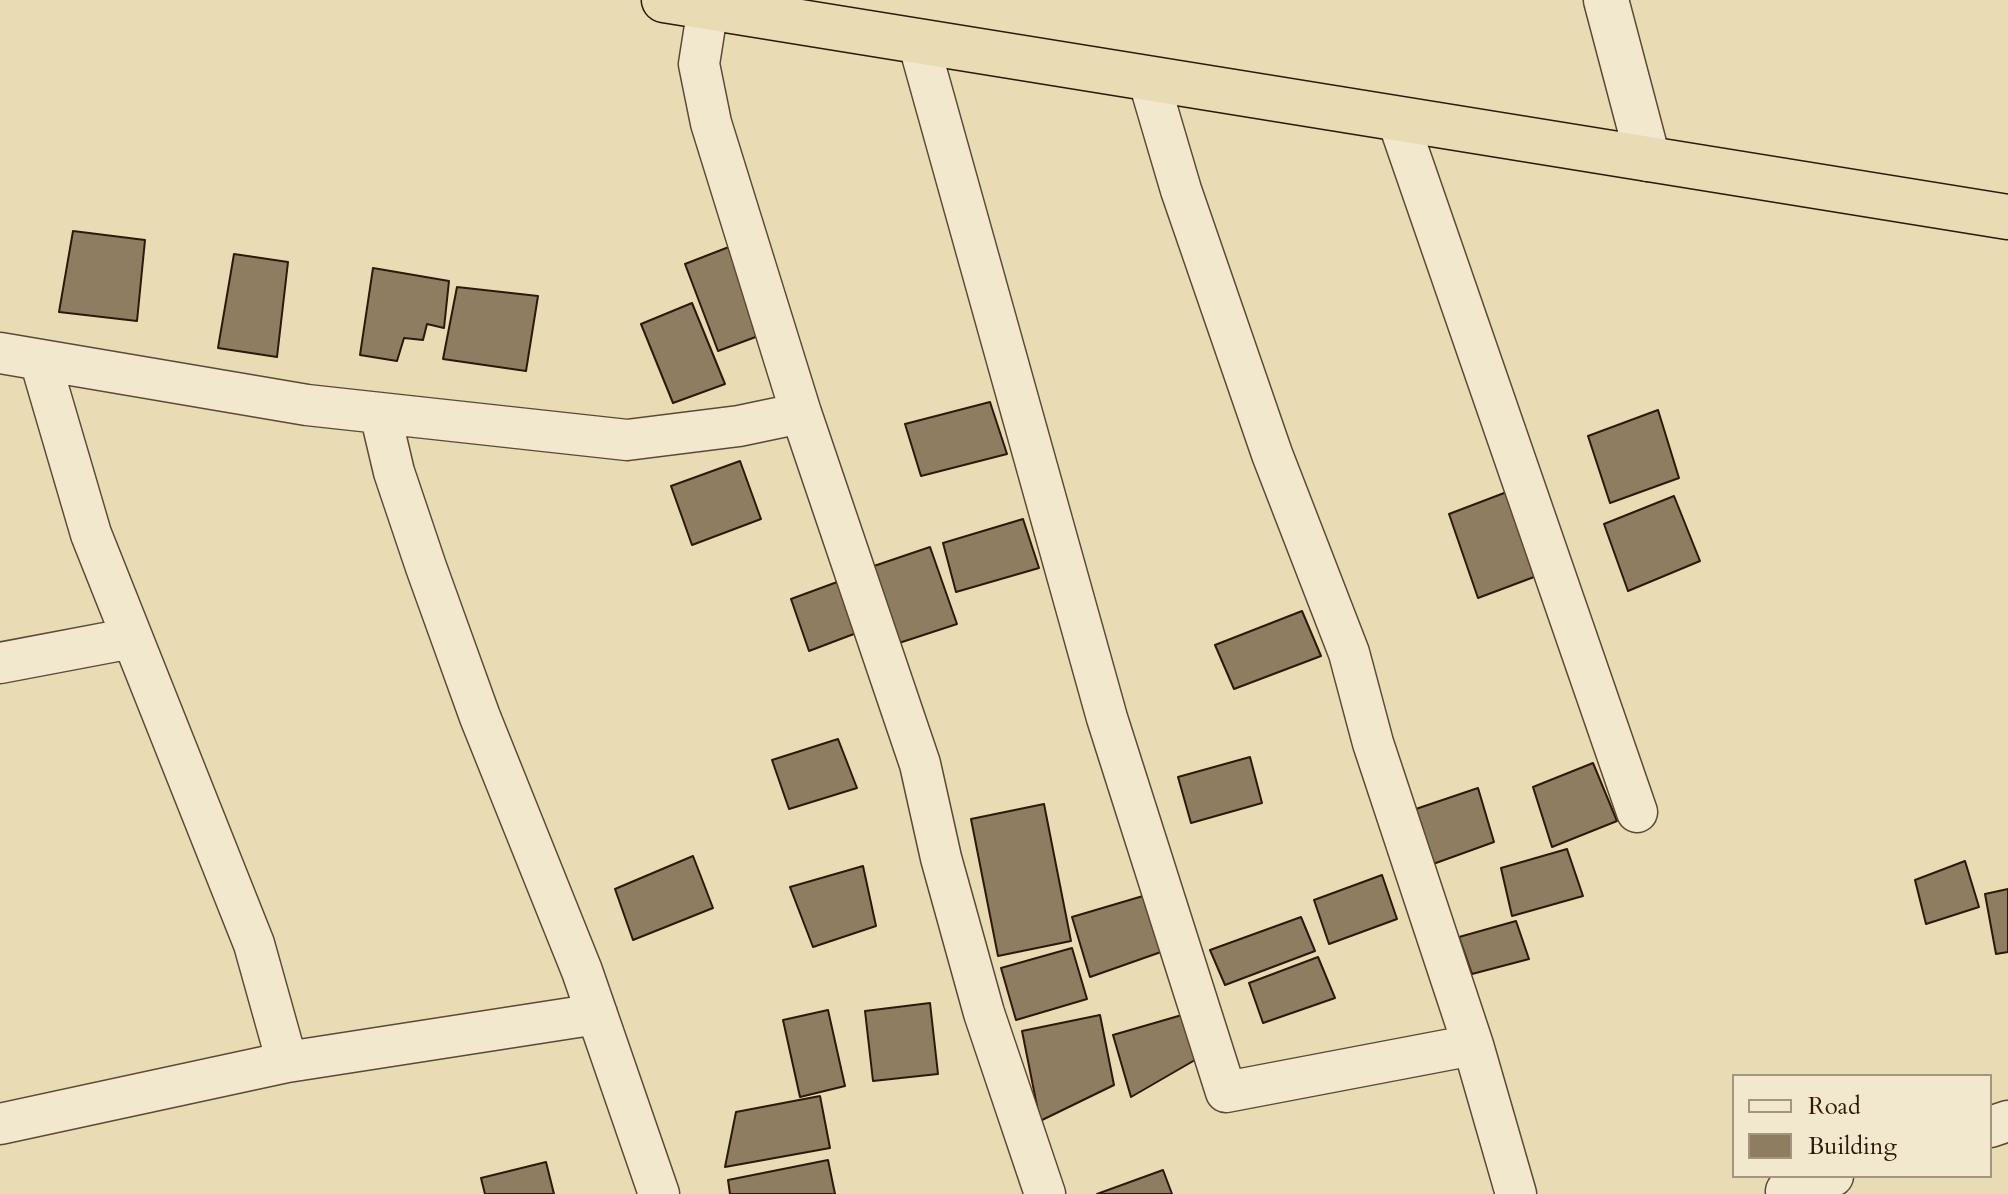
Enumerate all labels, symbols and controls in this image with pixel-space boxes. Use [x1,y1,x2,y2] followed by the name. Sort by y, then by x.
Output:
[1732,1074,1992,1178] legend
[1808,1090,1861,1123] text: Road
[1808,1130,1897,1163] text: Building

